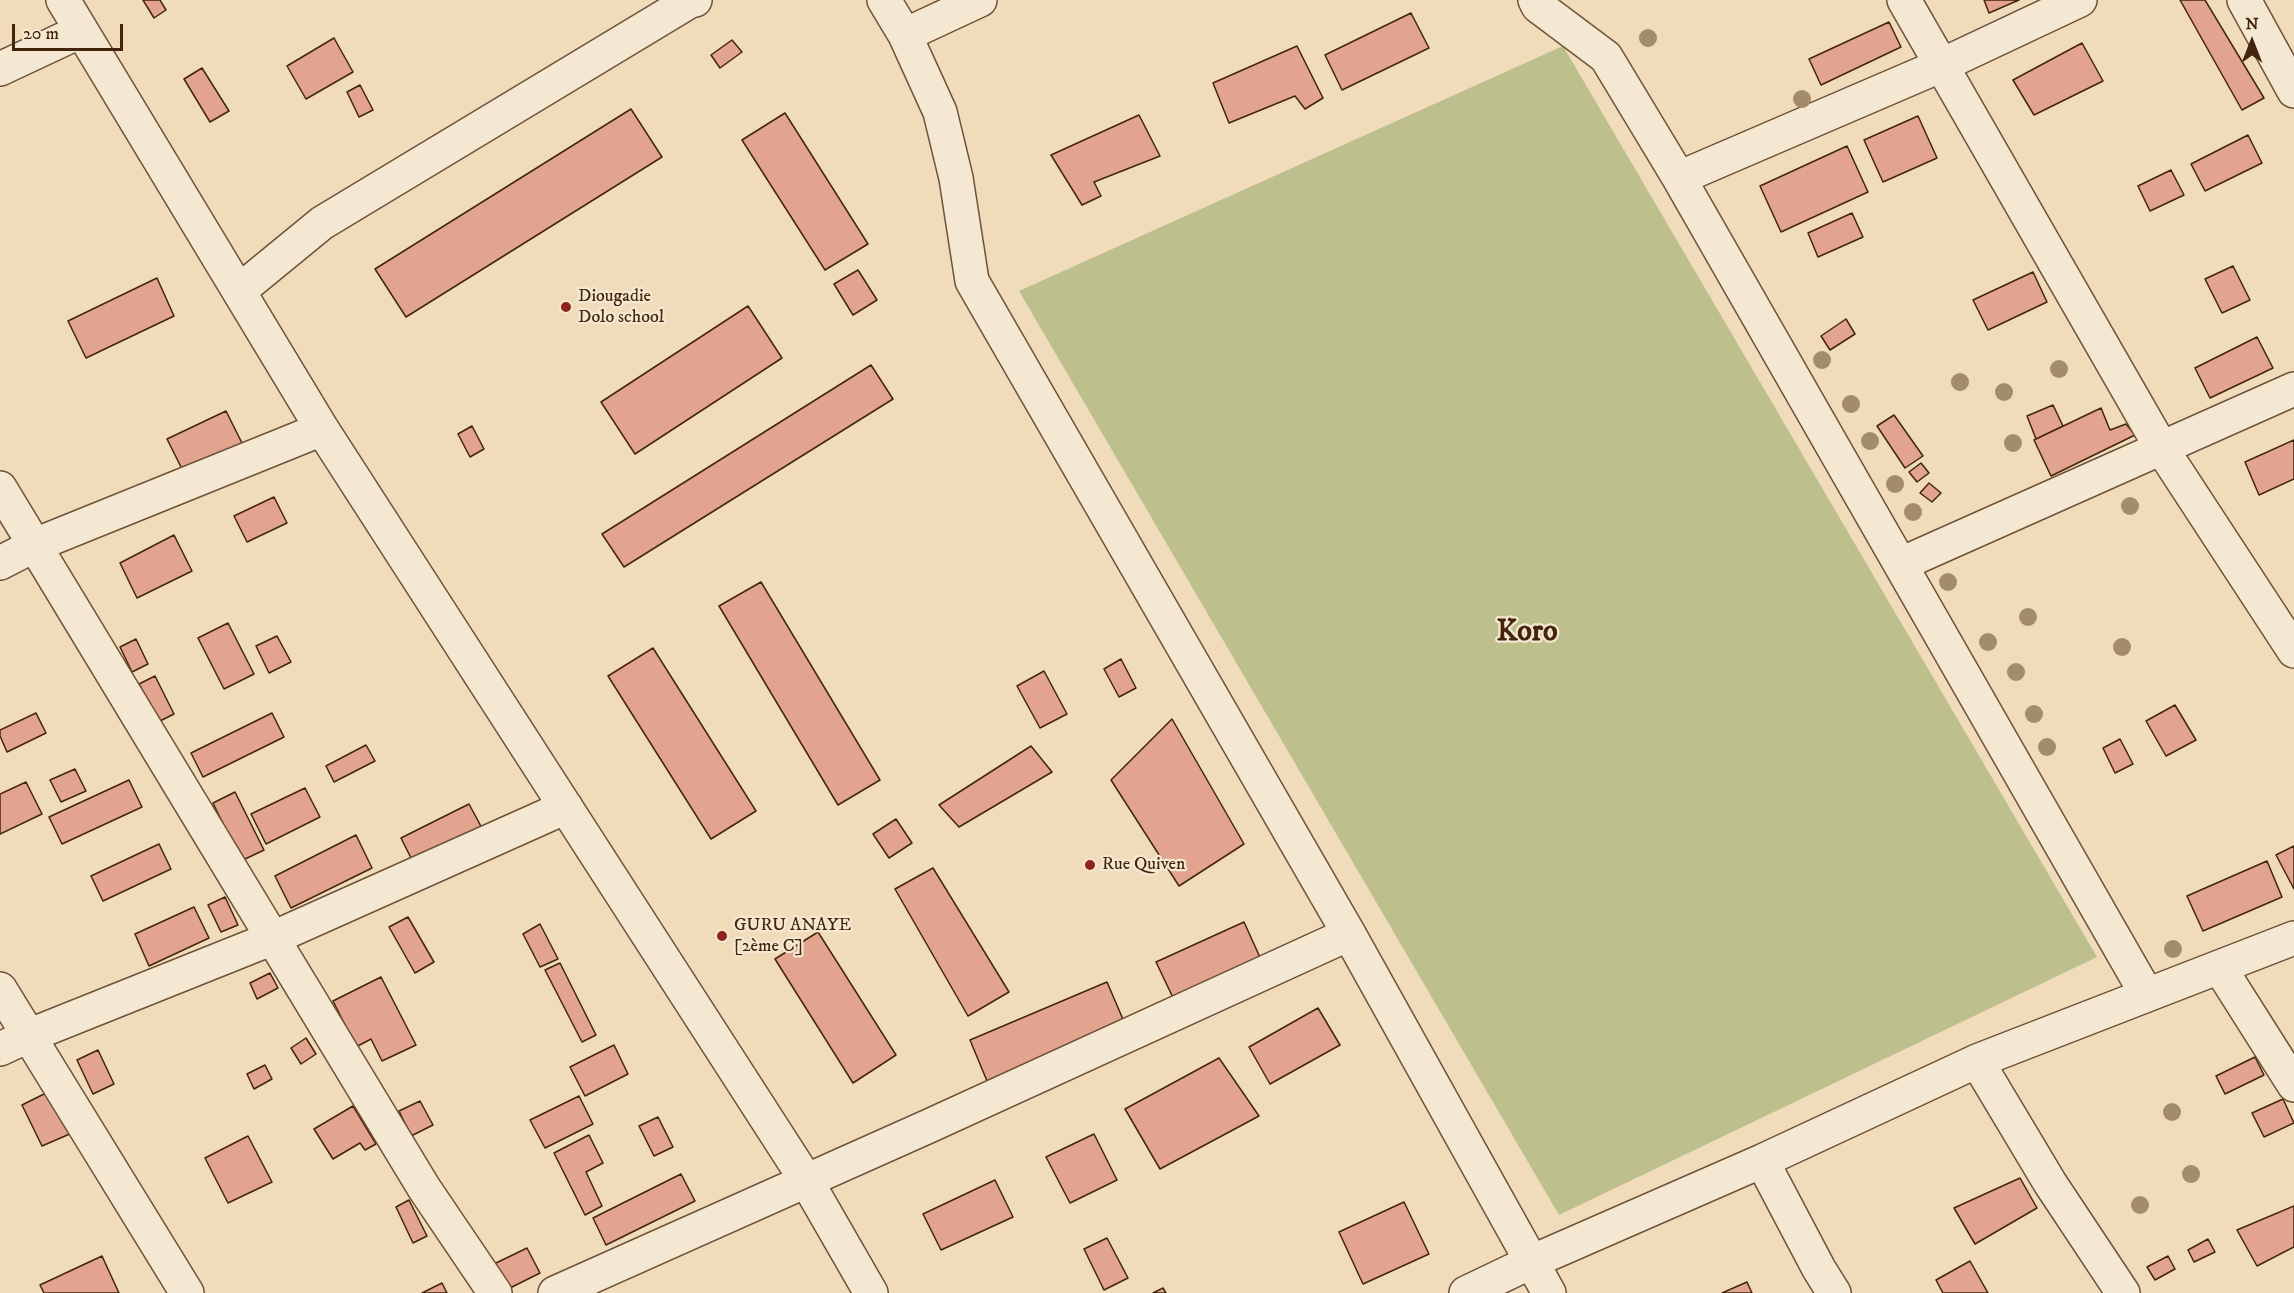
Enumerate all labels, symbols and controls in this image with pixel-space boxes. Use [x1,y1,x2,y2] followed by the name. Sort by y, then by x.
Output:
[15,12,126,50] scale bar
[2222,12,2282,72] north arrow
[2245,14,2259,34] text: N
[23,23,59,45] text: 20 m
[578,286,664,328] place label: Diougadie Dolo school
[559,300,573,314] marker: Diougadie Dolo school
[1496,616,1558,652] district label: Koro
[1102,854,1185,876] place label: Rue Quiven
[1083,858,1097,872] marker: Rue Quiven
[734,915,851,958] place label: GURU ANAYE [2ème C]
[715,929,729,943] marker: GURU ANAYE [2ème C]

